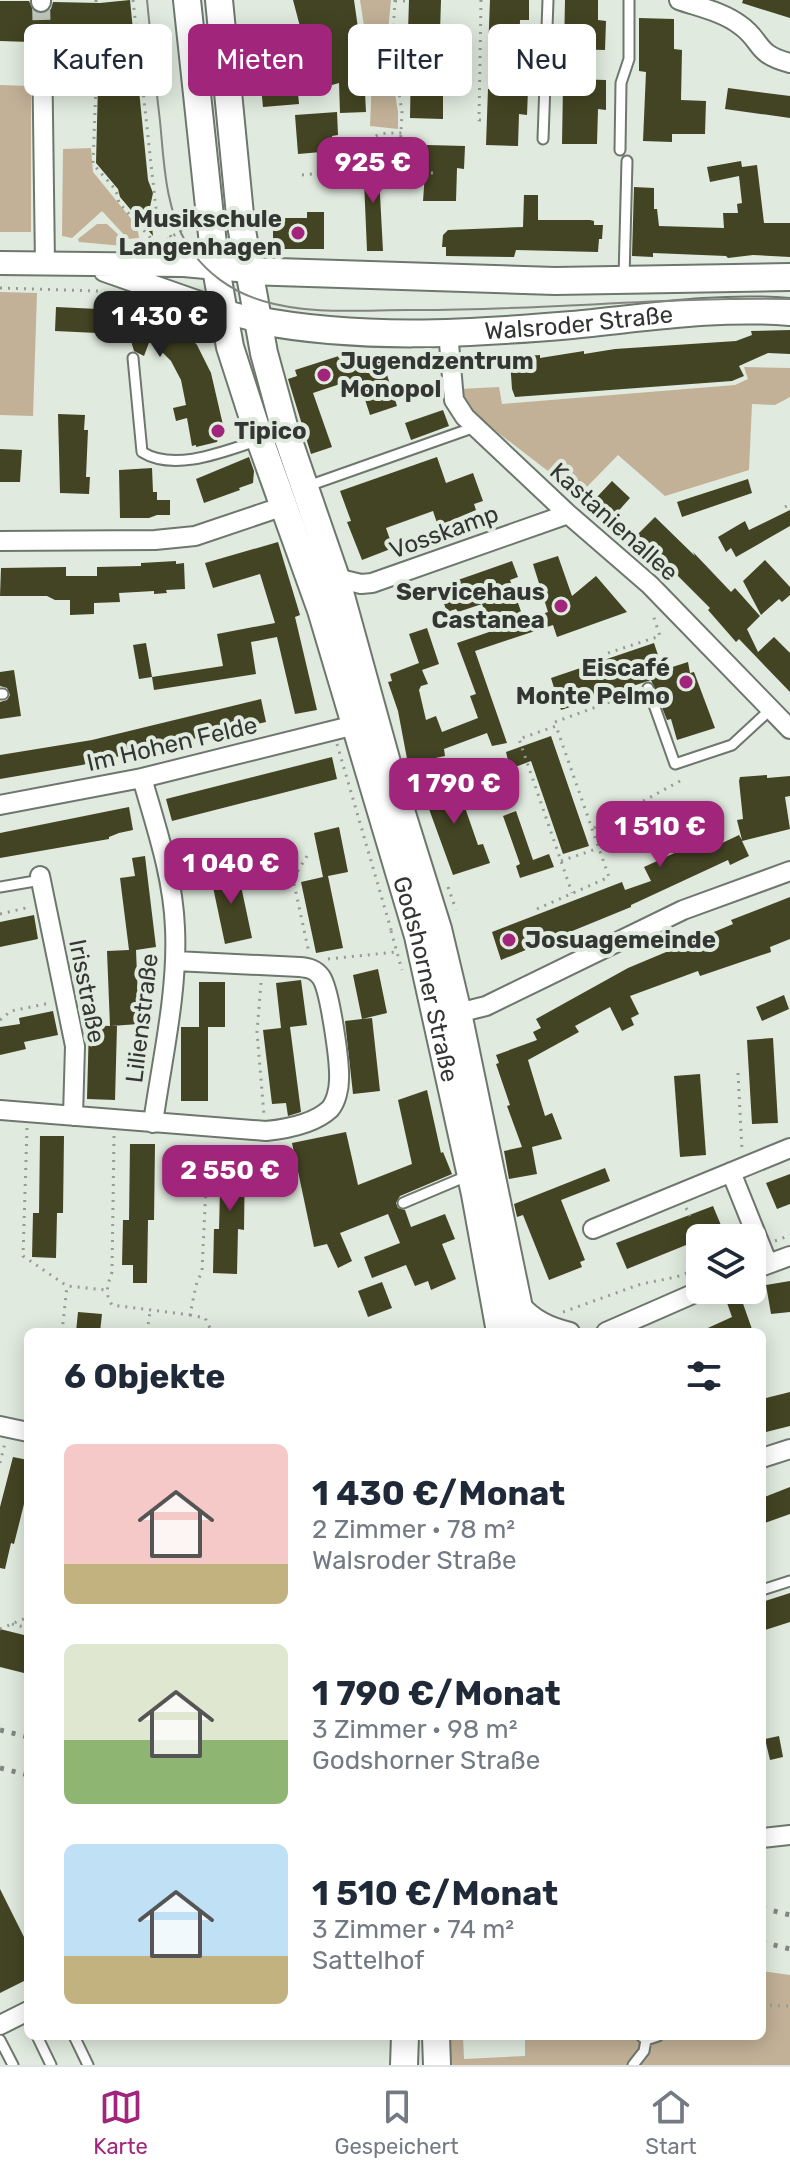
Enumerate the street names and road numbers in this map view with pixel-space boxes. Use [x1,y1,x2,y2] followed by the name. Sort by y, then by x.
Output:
[484,300,674,345] street label: Walsroder Straße
[544,457,684,587] street label: Kastanienallee
[386,499,502,565] street label: Vosskamp
[84,711,260,777] street label: Im Hohen Felde
[387,873,464,1085] street label: Godshorner Straße
[63,937,111,1045] street label: Irisstraße
[120,952,164,1084] street label: Lilienstraße

